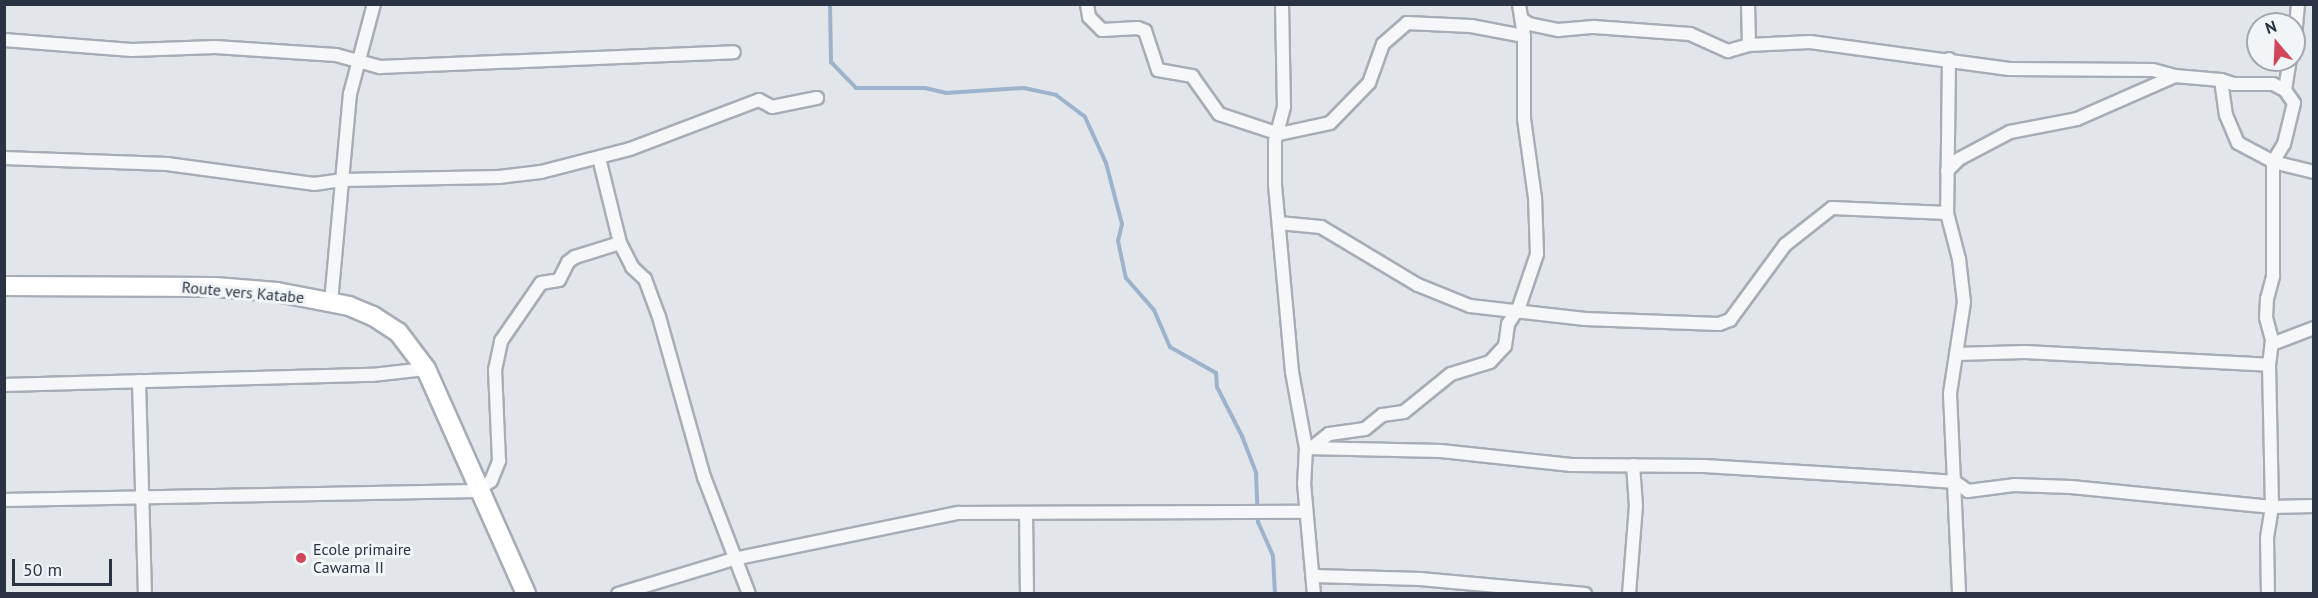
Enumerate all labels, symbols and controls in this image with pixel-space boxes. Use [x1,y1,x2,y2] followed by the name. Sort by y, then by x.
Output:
[2246,12,2306,72] north arrow
[2263,16,2279,38] text: N
[181,277,305,307] street label: Route vers Katabe
[313,539,411,577] place label: Ecole primaire Cawama II
[15,547,116,585] scale bar
[294,551,308,565] marker: Ecole primaire Cawama II
[23,558,62,581] text: 50 m

